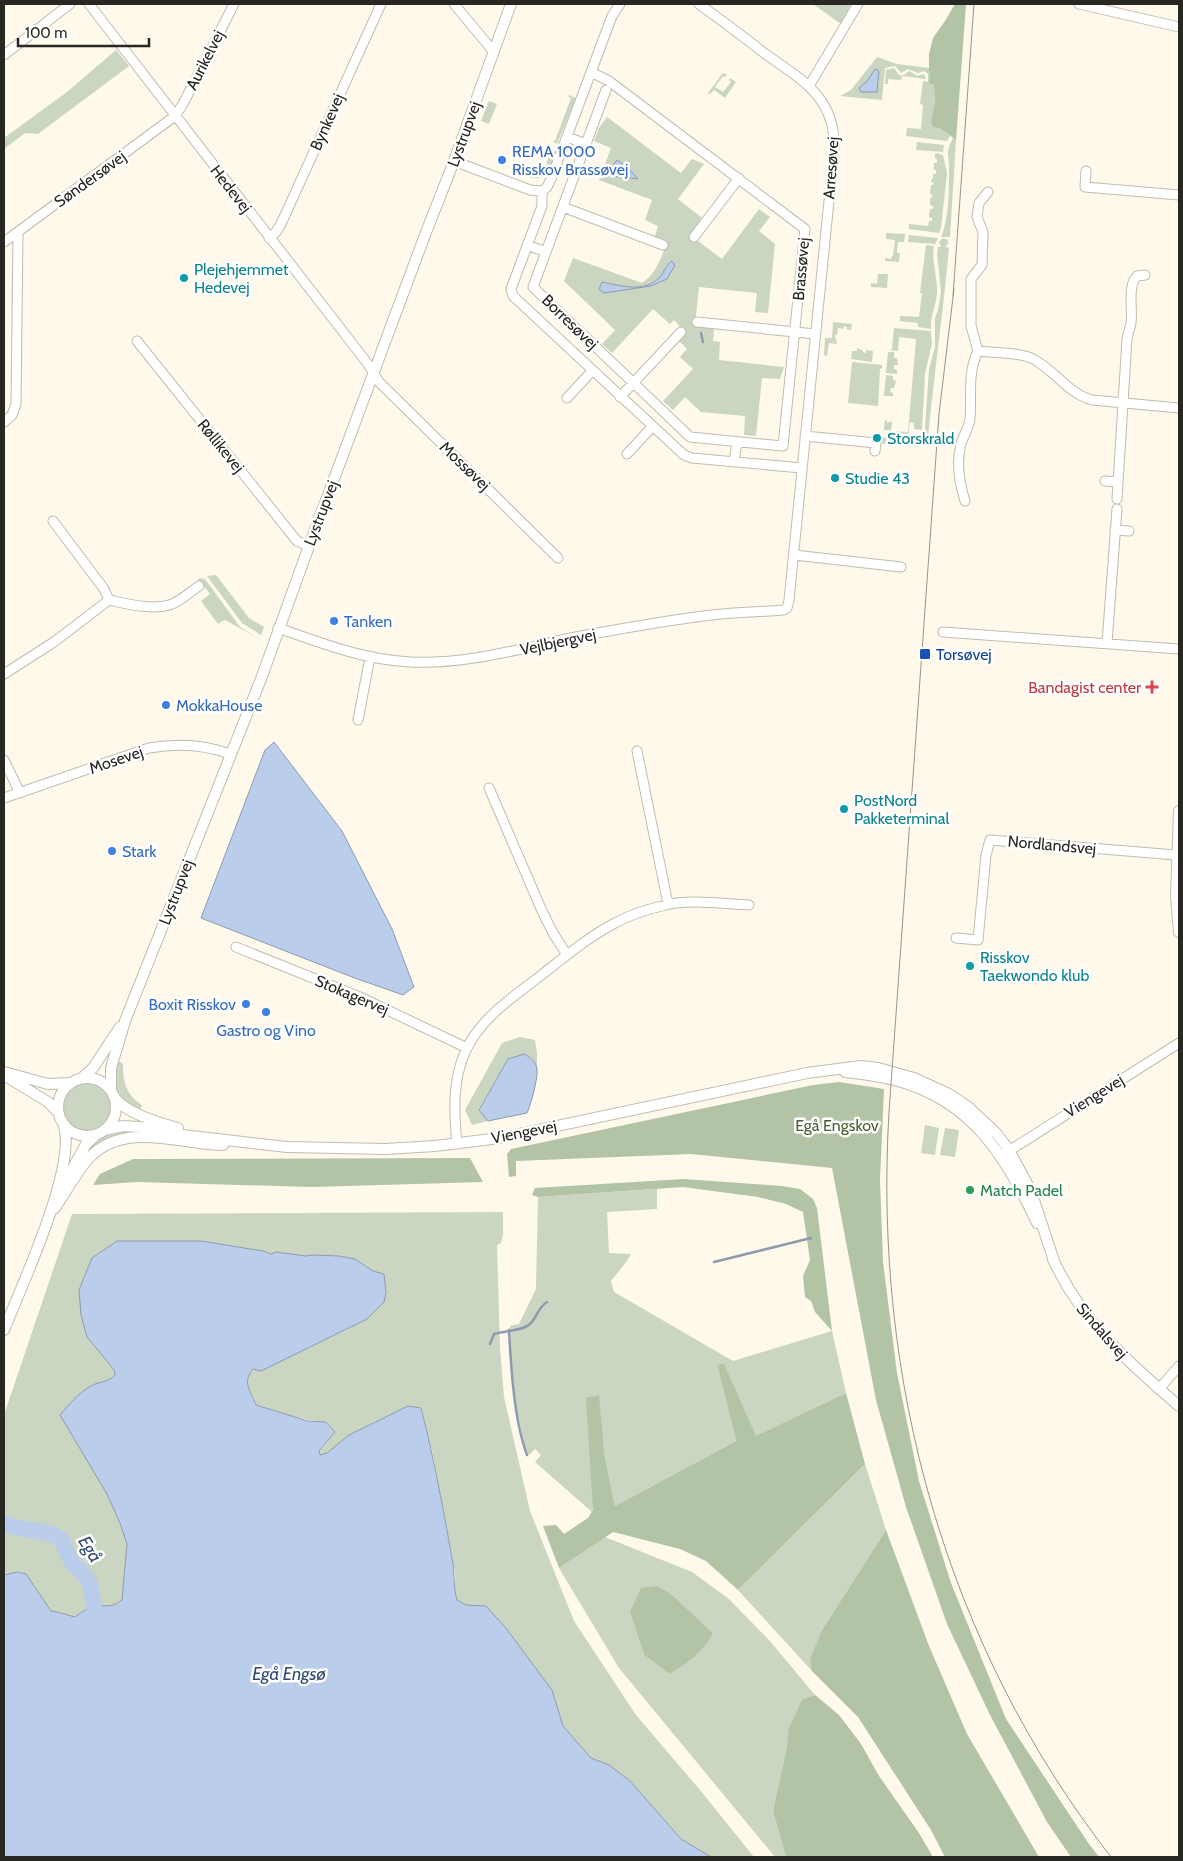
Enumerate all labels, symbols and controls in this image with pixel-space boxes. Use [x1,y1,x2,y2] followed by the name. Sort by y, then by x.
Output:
[18,15,149,47] scale bar
[25,24,67,42] text: 100 m
[182,27,228,93] street label: Aurikelvej
[306,90,348,154] street label: Bynkevej
[443,99,485,169] street label: Lystrupvej
[819,136,843,200] street label: Arresøvej
[512,142,628,179] place label: REMA 1000 Risskov Brassøvej
[51,147,129,211] street label: Søndersøvej
[496,154,508,166] marker: REMA 1000 Risskov Brassøvej
[206,161,256,217] street label: Hedevej
[789,237,813,301] street label: Brassøvej
[194,260,289,297] place label: Plejehjemmet Hedevej
[178,272,190,284] marker: Plejehjemmet Hedevej
[538,290,602,354] street label: Borresøvej
[194,415,248,477] street label: Røllikevej
[887,429,954,448] place label: Storskrald
[871,432,883,444] marker: Storskrald
[436,437,494,495] street label: Mossøvej
[845,469,910,488] place label: Studie 43
[829,472,841,484] marker: Studie 43
[300,478,342,548] street label: Lystrupvej
[344,612,392,631] place label: Tanken
[328,615,340,627] marker: Tanken
[518,625,598,659] street label: Vejlbjergvej
[936,645,992,664] place label: Torsøvej
[918,647,932,661] marker: Torsøvej
[1028,678,1142,697] place label: Bandagist center
[1145,680,1159,694] marker: Bandagist center
[176,696,262,715] place label: MokkaHouse
[160,699,172,711] marker: MokkaHouse
[87,742,145,778] street label: Mosevej
[854,791,949,828] place label: PostNord Pakketerminal
[838,803,850,815] marker: PostNord Pakketerminal
[1007,832,1097,858] street label: Nordlandsvej
[122,842,157,861] place label: Stark
[106,845,118,857] marker: Stark
[155,857,197,927] street label: Lystrupvej
[980,948,1089,985] place label: Risskov Taekwondo klub
[964,960,976,972] marker: Risskov Taekwondo klub
[312,971,392,1019] street label: Stokagervej
[148,995,236,1014] place label: Boxit Risskov
[240,998,252,1010] marker: Boxit Risskov
[260,1006,272,1018] marker: Gastro og Vino
[216,1021,316,1040] place label: Gastro og Vino
[1061,1070,1127,1122] street label: Viengevej
[490,1116,558,1148] street label: Viengevej
[795,1116,879,1135] park label: Egå Engskov
[980,1181,1063,1200] place label: Match Padel
[964,1184,976,1196] marker: Match Padel
[1073,1299,1131,1363] street label: Sindalsvej
[74,1532,106,1566] water label: Egå
[252,1663,327,1685] water label: Egå Engsø

